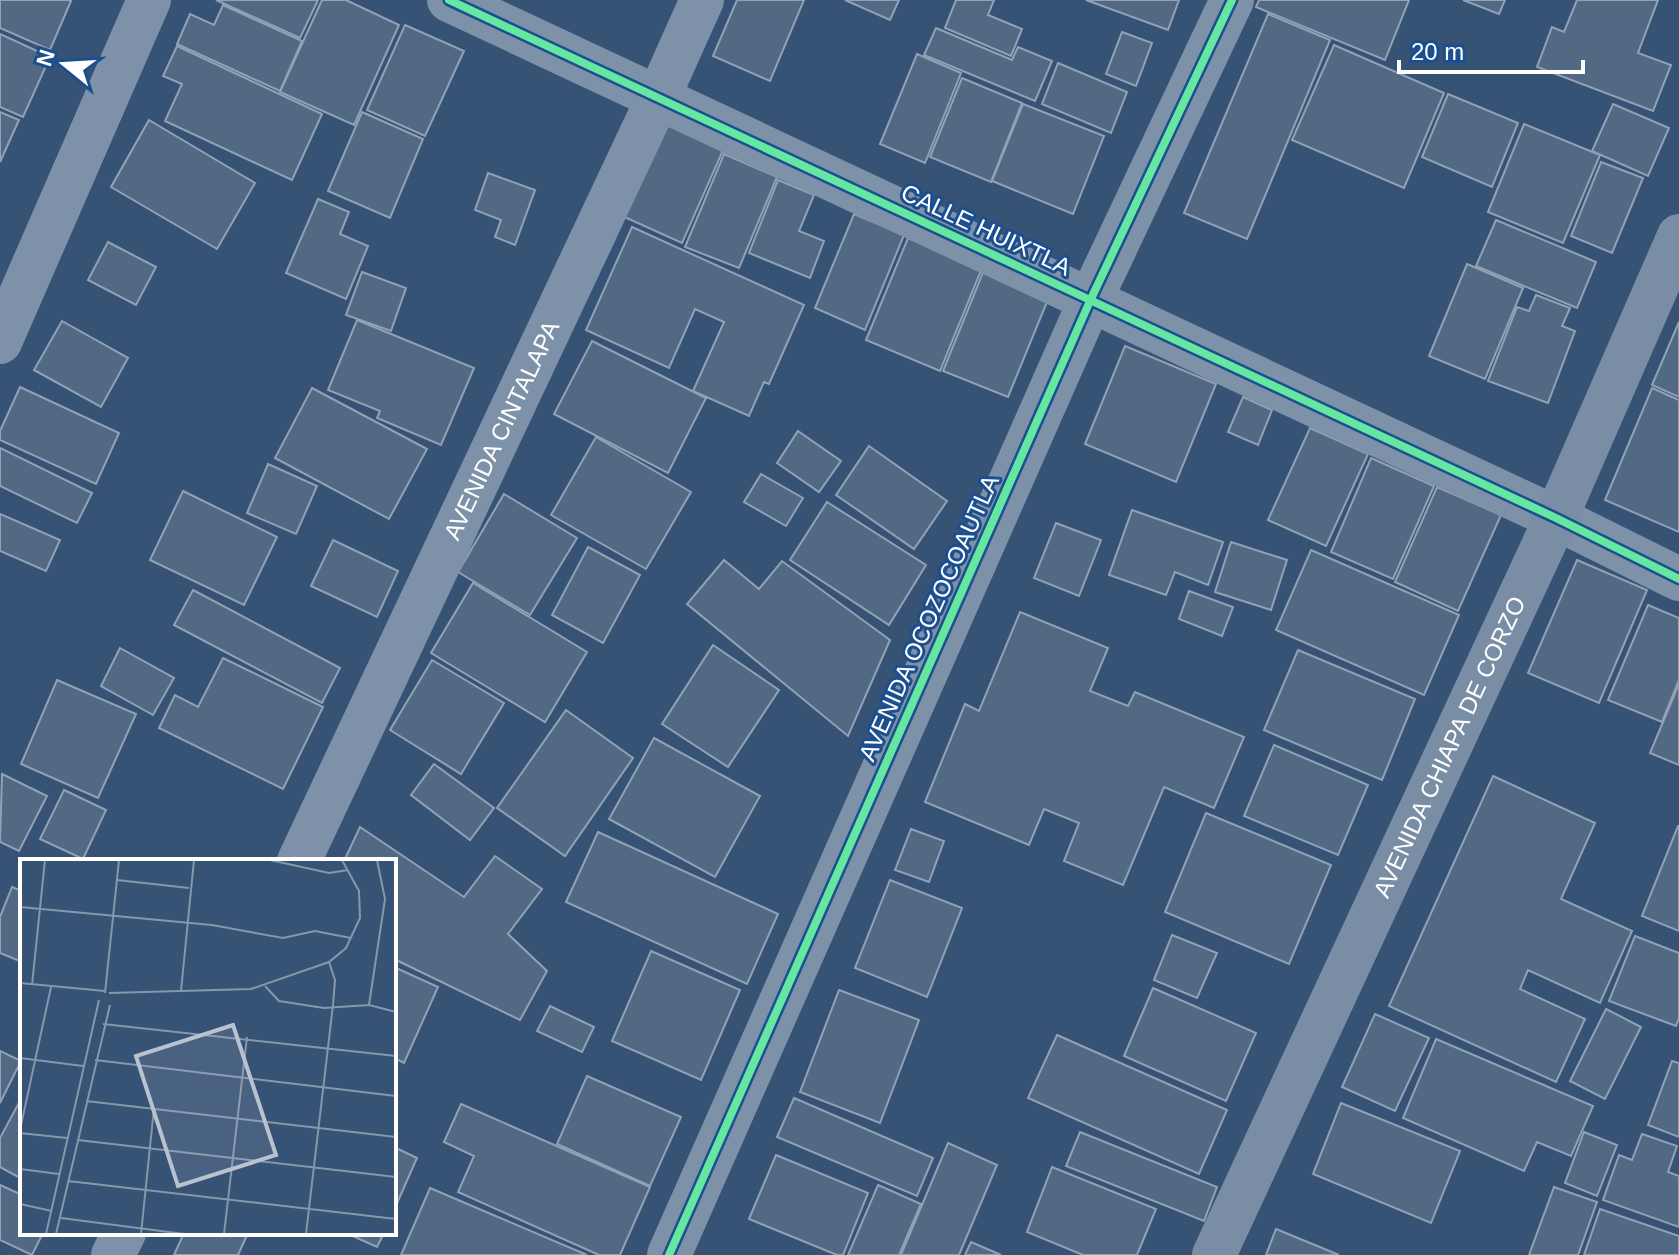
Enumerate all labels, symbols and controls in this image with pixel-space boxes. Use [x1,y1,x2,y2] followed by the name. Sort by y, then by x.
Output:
[24,24,104,104] north arrow
[1399,24,1583,74] scale bar
[1411,38,1464,65] text: 20 m
[31,47,60,69] text: N
[897,178,1075,281] street label: CALLE HUIXTLA
[438,316,564,544] street label: AVENIDA CINTALAPA
[853,471,1004,765] street label: AVENIDA OCOZOCOAUTLA
[1368,592,1531,902] street label: AVENIDA CHIAPA DE CORZO
[20,859,396,1235] inset map

